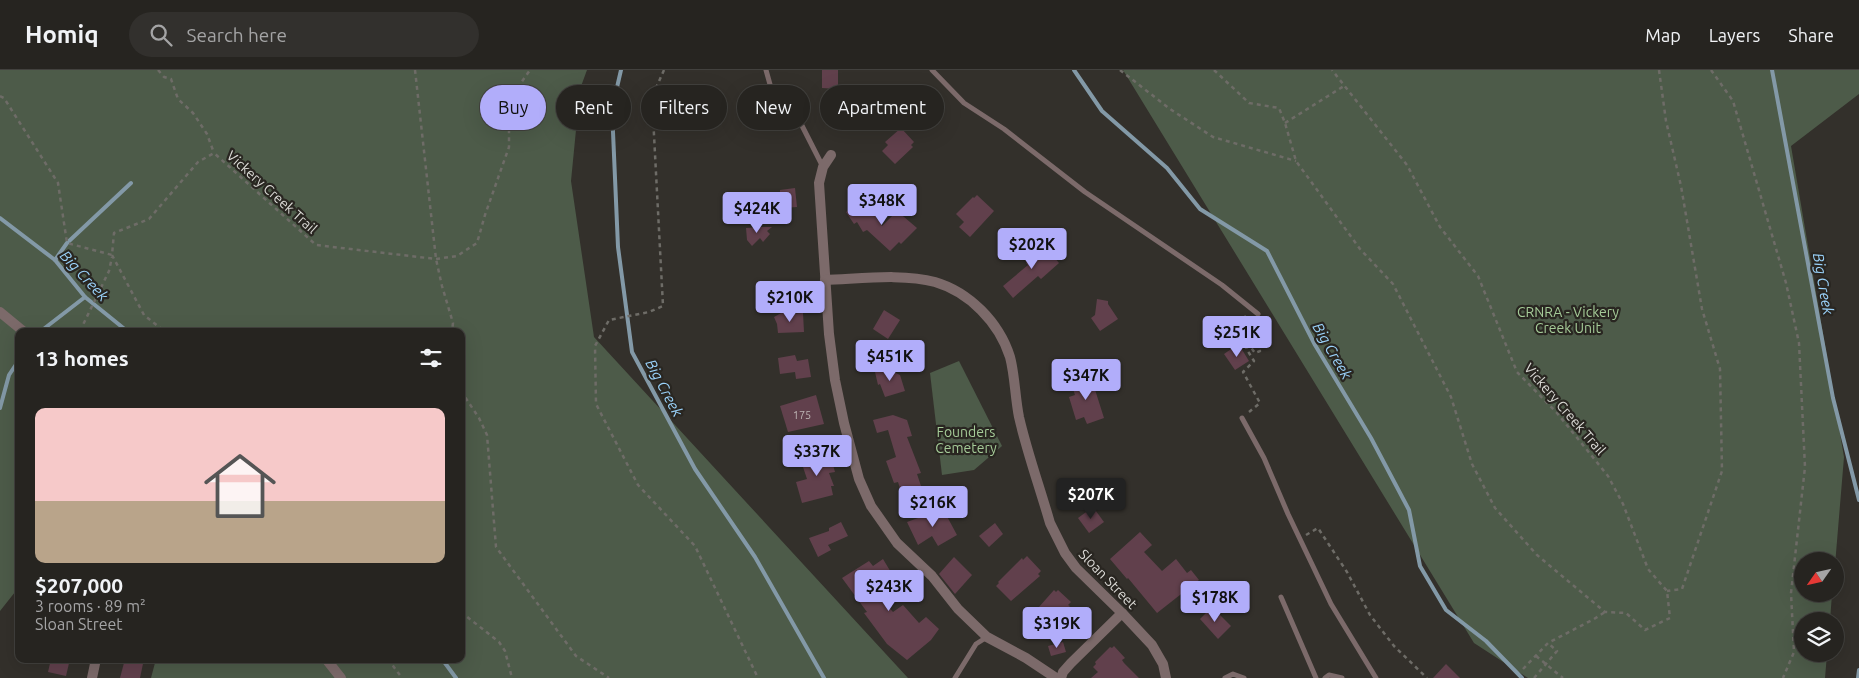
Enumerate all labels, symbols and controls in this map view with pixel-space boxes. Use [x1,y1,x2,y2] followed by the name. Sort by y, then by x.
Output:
[129,12,479,57] search box
[25,21,99,48] text: Homiq
[147,21,175,49] icon: search
[187,24,287,46] text: Search here
[1645,25,1681,45] text: Map
[1709,25,1760,45] text: Layers
[1788,25,1834,45] text: Share
[480,85,546,130] chip: Buy
[556,85,631,130] chip: Rent
[641,85,727,130] chip: Filters
[737,85,810,130] chip: New
[820,85,944,130] chip: Apartment
[224,147,321,237] street label: Vickery Creek Trail
[847,184,917,226] pin: $348K
[722,191,792,234] pin: $424K
[859,191,905,209] text: $348K
[734,199,780,217] text: $424K
[997,228,1067,270] pin: $202K
[1009,235,1055,253] text: $202K
[57,247,112,305] water label: Big Creek
[1810,252,1837,316] water label: Big Creek
[755,280,825,323] pin: $210K
[767,288,813,306] text: $210K
[1517,304,1619,336] park label: CRNRA - Vickery Creek Unit
[1202,316,1272,358] pin: $251K
[1309,319,1356,382] water label: Big Creek
[1214,323,1260,341] text: $251K
[855,340,925,382] pin: $451K
[417,344,445,372] icon: filters
[35,346,129,370] text: 13 homes
[867,347,913,365] text: $451K
[642,356,687,420] water label: Big Creek
[1051,358,1121,401] pin: $347K
[1521,360,1609,458] street label: Vickery Creek Trail
[1063,366,1109,384] text: $347K
[793,409,811,421] house number: 175
[935,424,997,456] park label: Founders Cemetery
[782,434,852,477] pin: $337K
[195,441,285,531] icon: home
[794,442,840,460] text: $337K
[1056,478,1126,520] pin: $207K
[1068,485,1114,503] text: $207K
[898,486,968,528] pin: $216K
[910,493,956,511] text: $216K
[1076,546,1141,612] street label: Sloan Street
[1794,552,1844,602] north arrow
[1794,552,1844,662] map controls
[854,570,924,612] pin: $243K
[35,573,123,597] text: $207,000
[866,577,912,595] text: $243K
[1180,580,1250,623] pin: $178K
[1192,588,1238,606] text: $178K
[35,597,146,615] text: 3 rooms · 89 m²
[1022,606,1092,649] pin: $319K
[1794,612,1844,662] button: layers
[1034,614,1080,632] text: $319K
[35,615,123,633] text: Sloan Street

